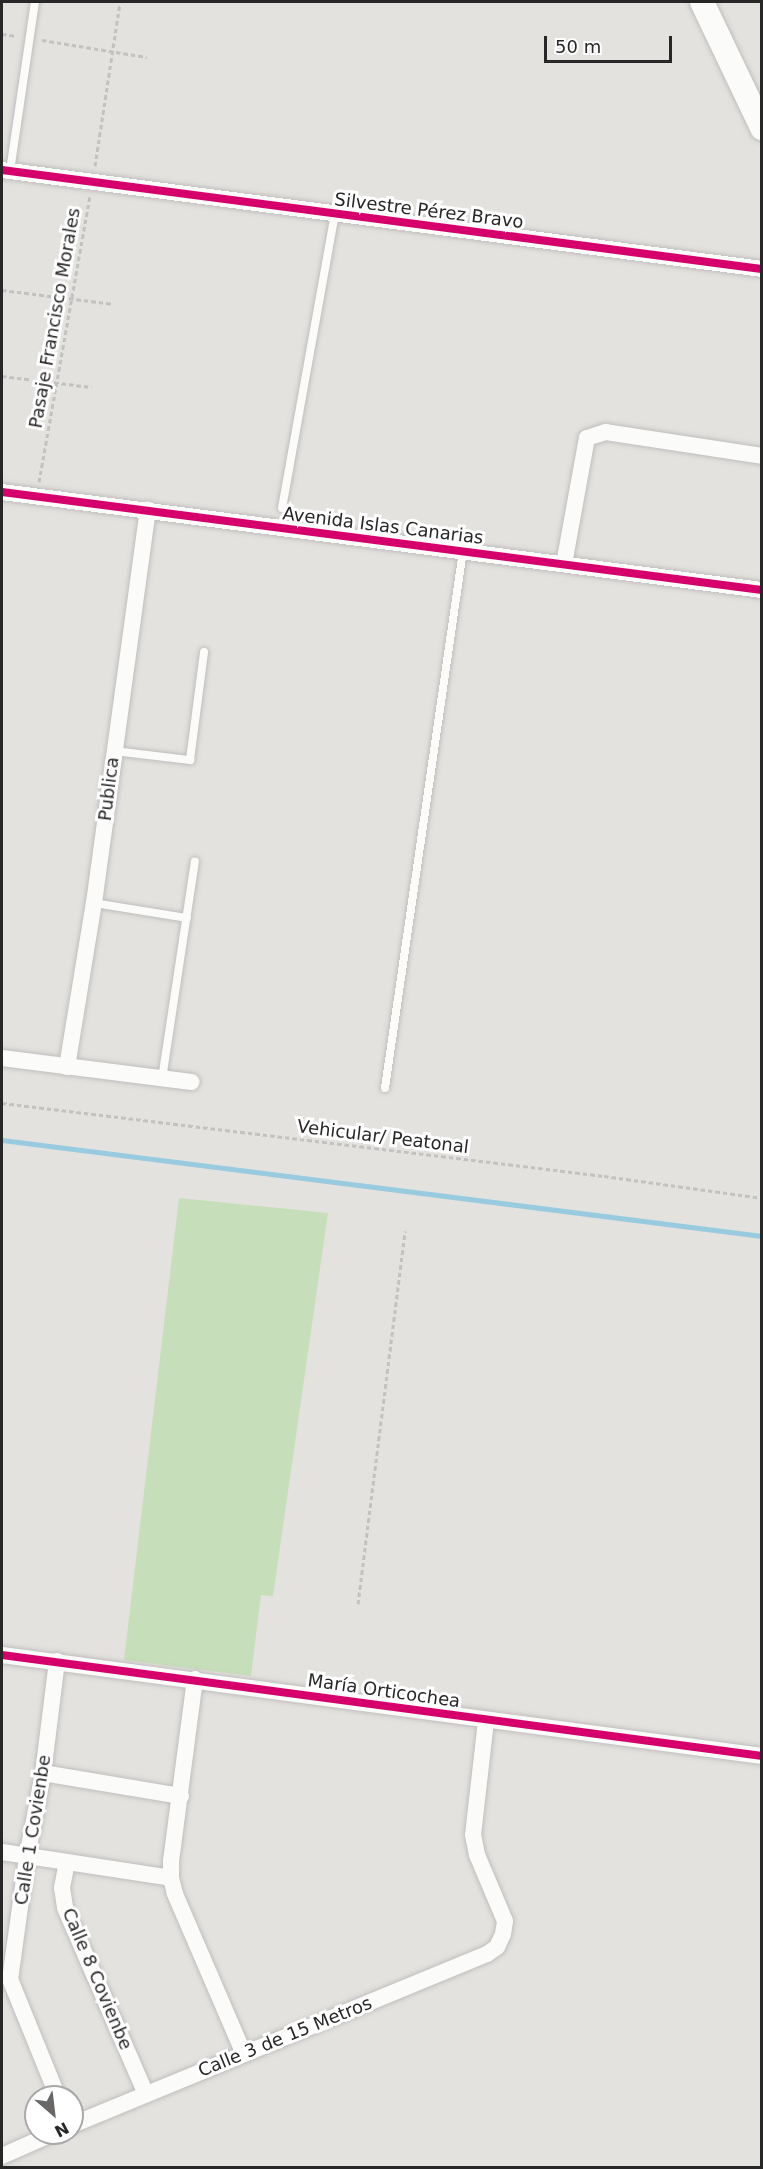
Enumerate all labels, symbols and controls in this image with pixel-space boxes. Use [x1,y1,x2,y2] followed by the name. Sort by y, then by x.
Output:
[547,24,674,62] scale bar
[555,36,601,57] text: 50 m
[333,189,525,233] street label: Silvestre Pérez Bravo
[25,206,85,430] street label: Pasaje Francisco Morales
[281,503,485,549] street label: Avenida Islas Canarias
[94,756,124,822] street label: Publica
[296,1116,470,1158] street label: Vehicular/ Peatonal
[306,1670,462,1712] street label: María Orticochea
[10,1753,56,1907] street label: Calle 1 Covienbe
[57,1905,137,2053] street label: Calle 8 Covienbe
[195,1992,375,2082] street label: Calle 3 de 15 Metros
[24,2085,84,2145] north arrow
[51,2118,72,2141] text: N

